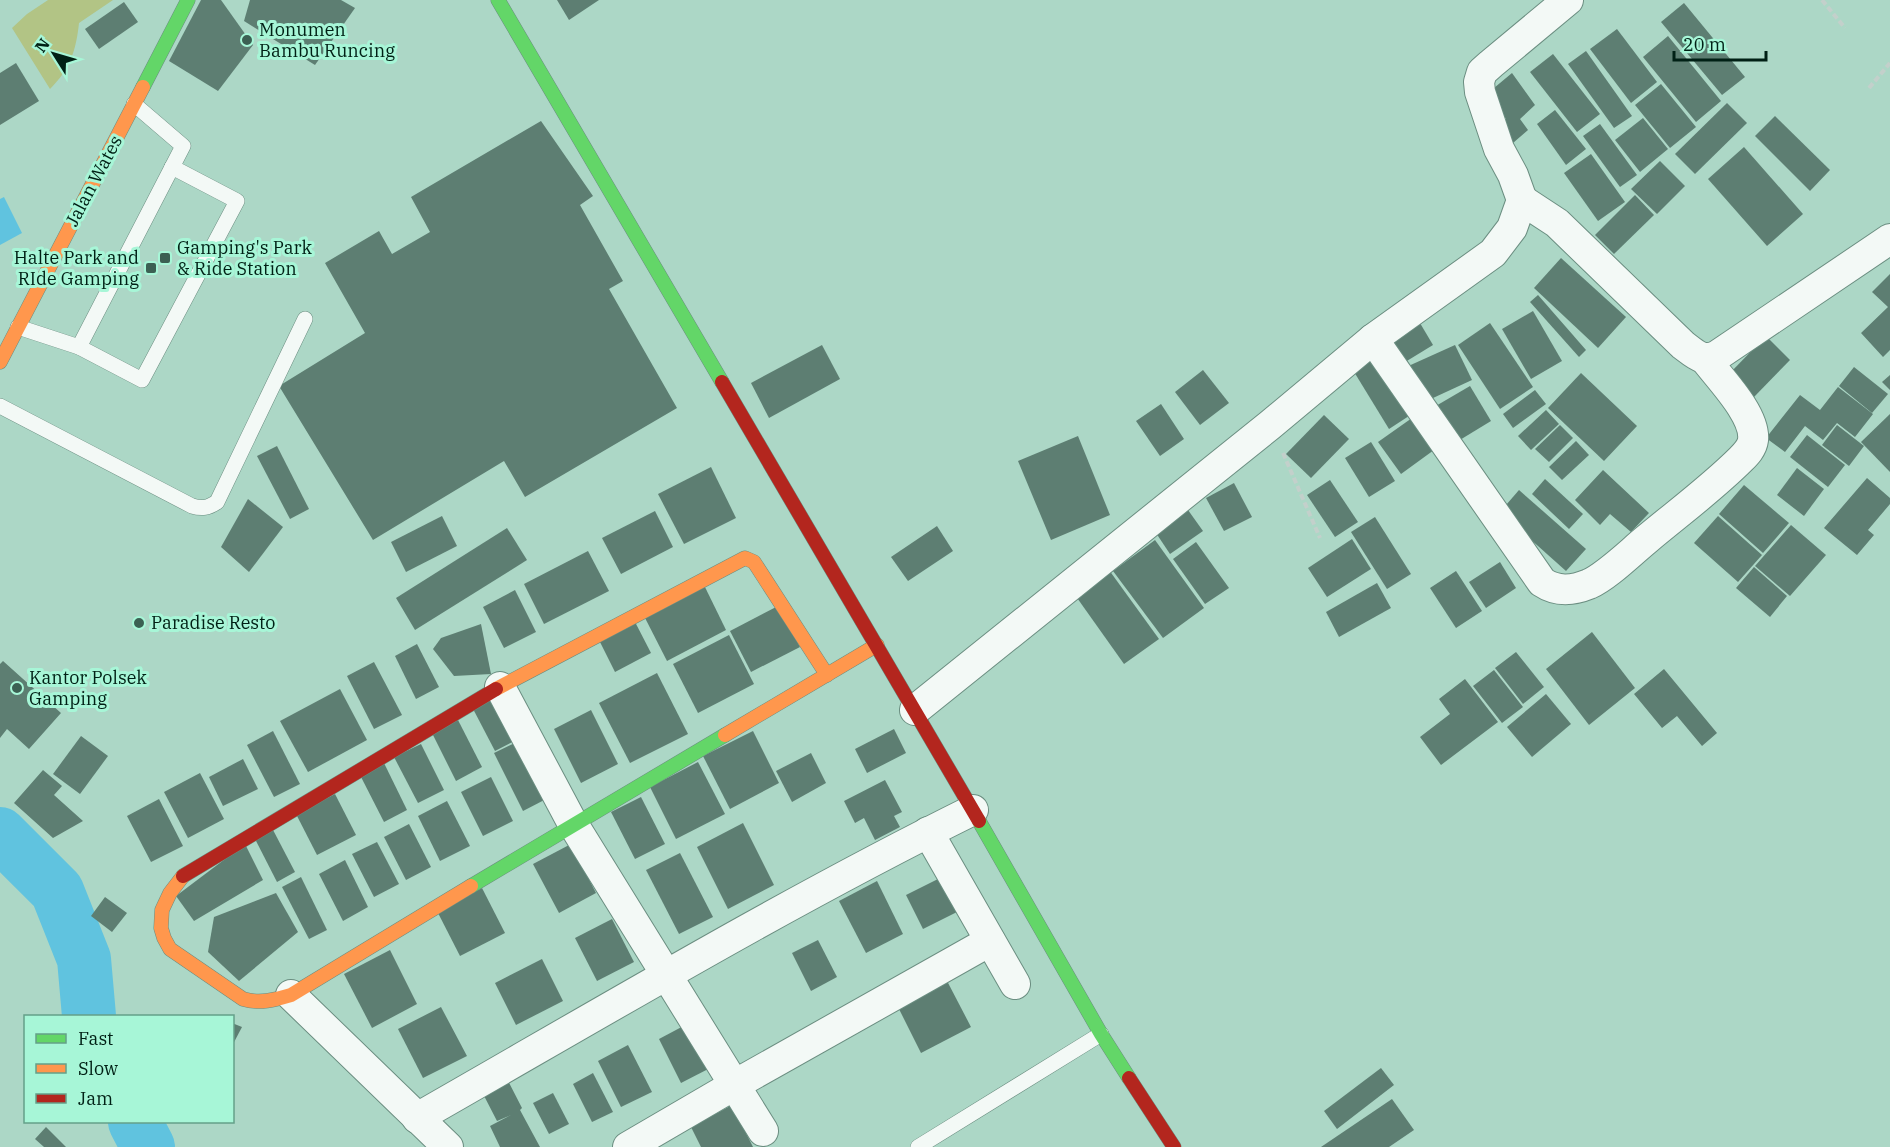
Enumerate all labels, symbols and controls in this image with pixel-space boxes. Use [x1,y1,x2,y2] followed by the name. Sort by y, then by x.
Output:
[259,18,395,62] place label: Monumen Bambu Runcing
[24,24,84,84] north arrow
[1674,24,1766,62] scale bar
[240,33,254,47] marker: Monumen Bambu Runcing
[1683,33,1726,56] text: 20 m
[30,34,54,56] text: N
[60,131,127,230] street label: Jalan Wates
[177,236,312,280] place label: Gamping's Park & Ride Station
[14,246,139,290] place label: Halte Park and RIde Gamping
[158,251,172,265] marker: Gamping's Park & Ride Station
[144,261,158,275] marker: Halte Park and RIde Gamping
[151,611,275,634] place label: Paradise Resto
[132,616,146,630] marker: Paradise Resto
[29,666,147,710] place label: Kantor Polsek Gamping
[10,681,24,695] marker: Kantor Polsek Gamping
[24,1015,234,1123] legend
[78,1027,113,1050] text: Fast
[78,1057,118,1080] text: Slow
[78,1087,113,1110] text: Jam

